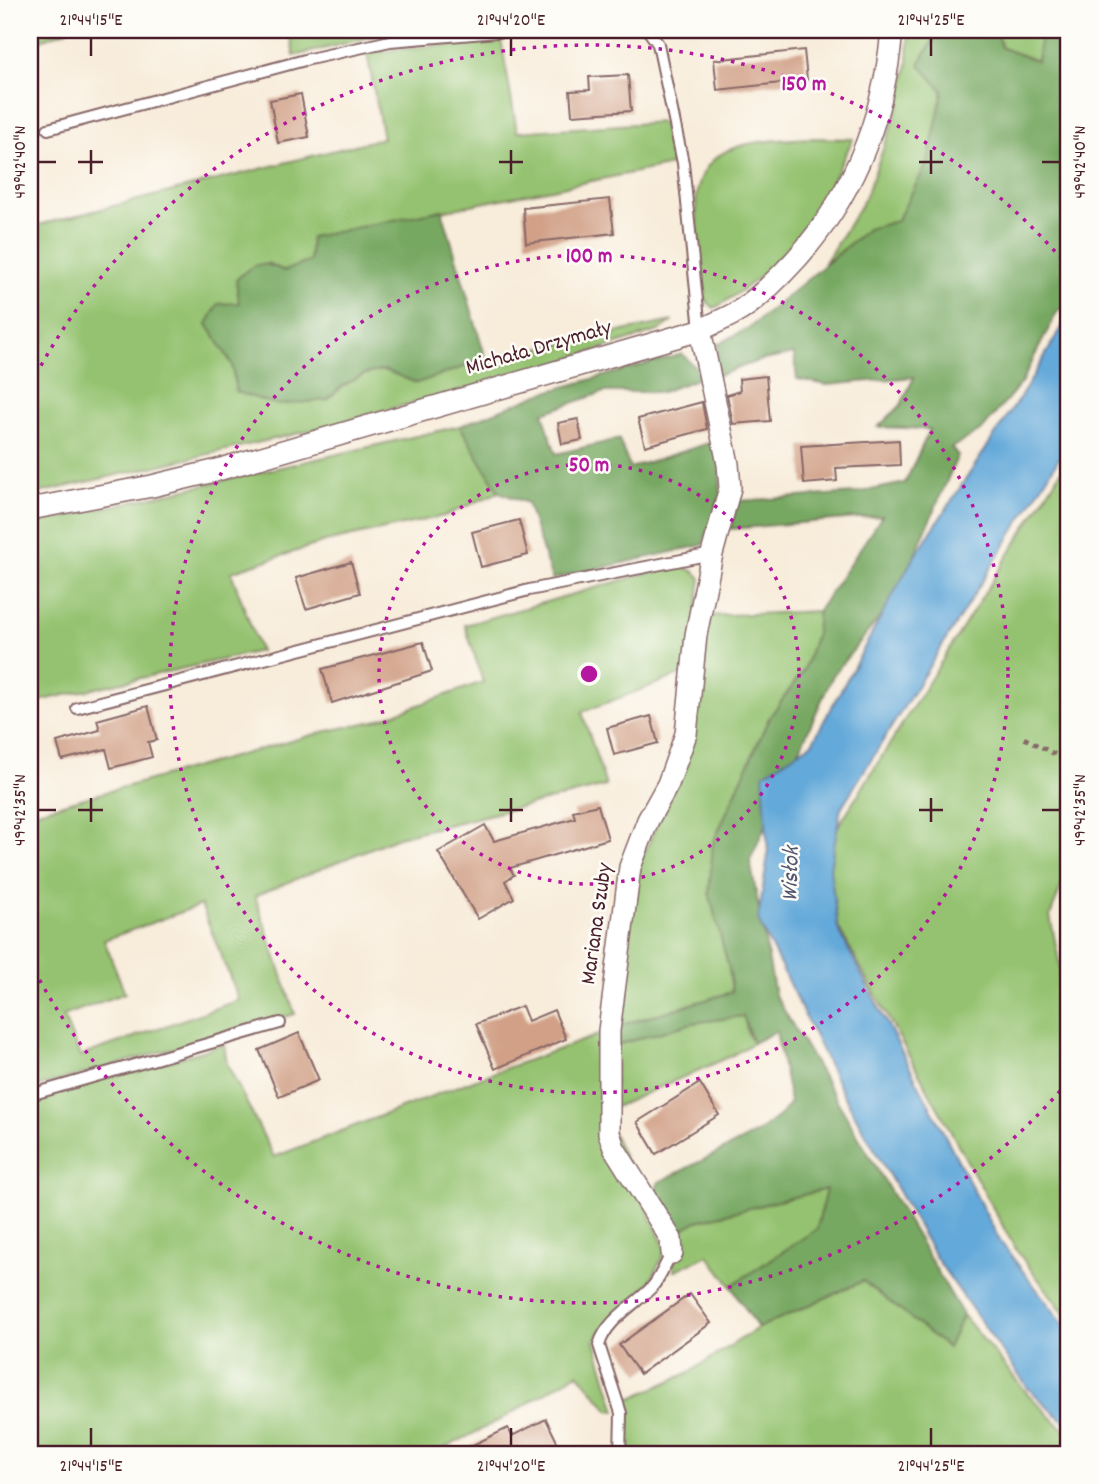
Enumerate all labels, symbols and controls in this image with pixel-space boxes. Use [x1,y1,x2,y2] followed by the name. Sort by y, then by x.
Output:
[60,9,122,34] text: 21°44'15"E
[477,9,545,34] text: 21°44'20"E
[898,9,964,34] text: 21°44'25"E
[781,71,827,101] text: 150 m
[9,126,34,198] text: 49°42'40"N
[1069,126,1094,198] text: 49°42'40"N
[566,243,612,273] text: 100 m
[462,312,616,386] street label: Michała Drzymały
[569,452,609,482] text: 50 m
[577,662,601,686] centre of rings
[9,774,34,846] text: 49°42'35"N
[1069,774,1094,846] text: 49°42'35"N
[774,844,810,902] water label: Wisłok
[573,860,623,987] street label: Mariana Szuby
[60,1455,122,1480] text: 21°44'15"E
[477,1455,545,1480] text: 21°44'20"E
[898,1455,964,1480] text: 21°44'25"E

